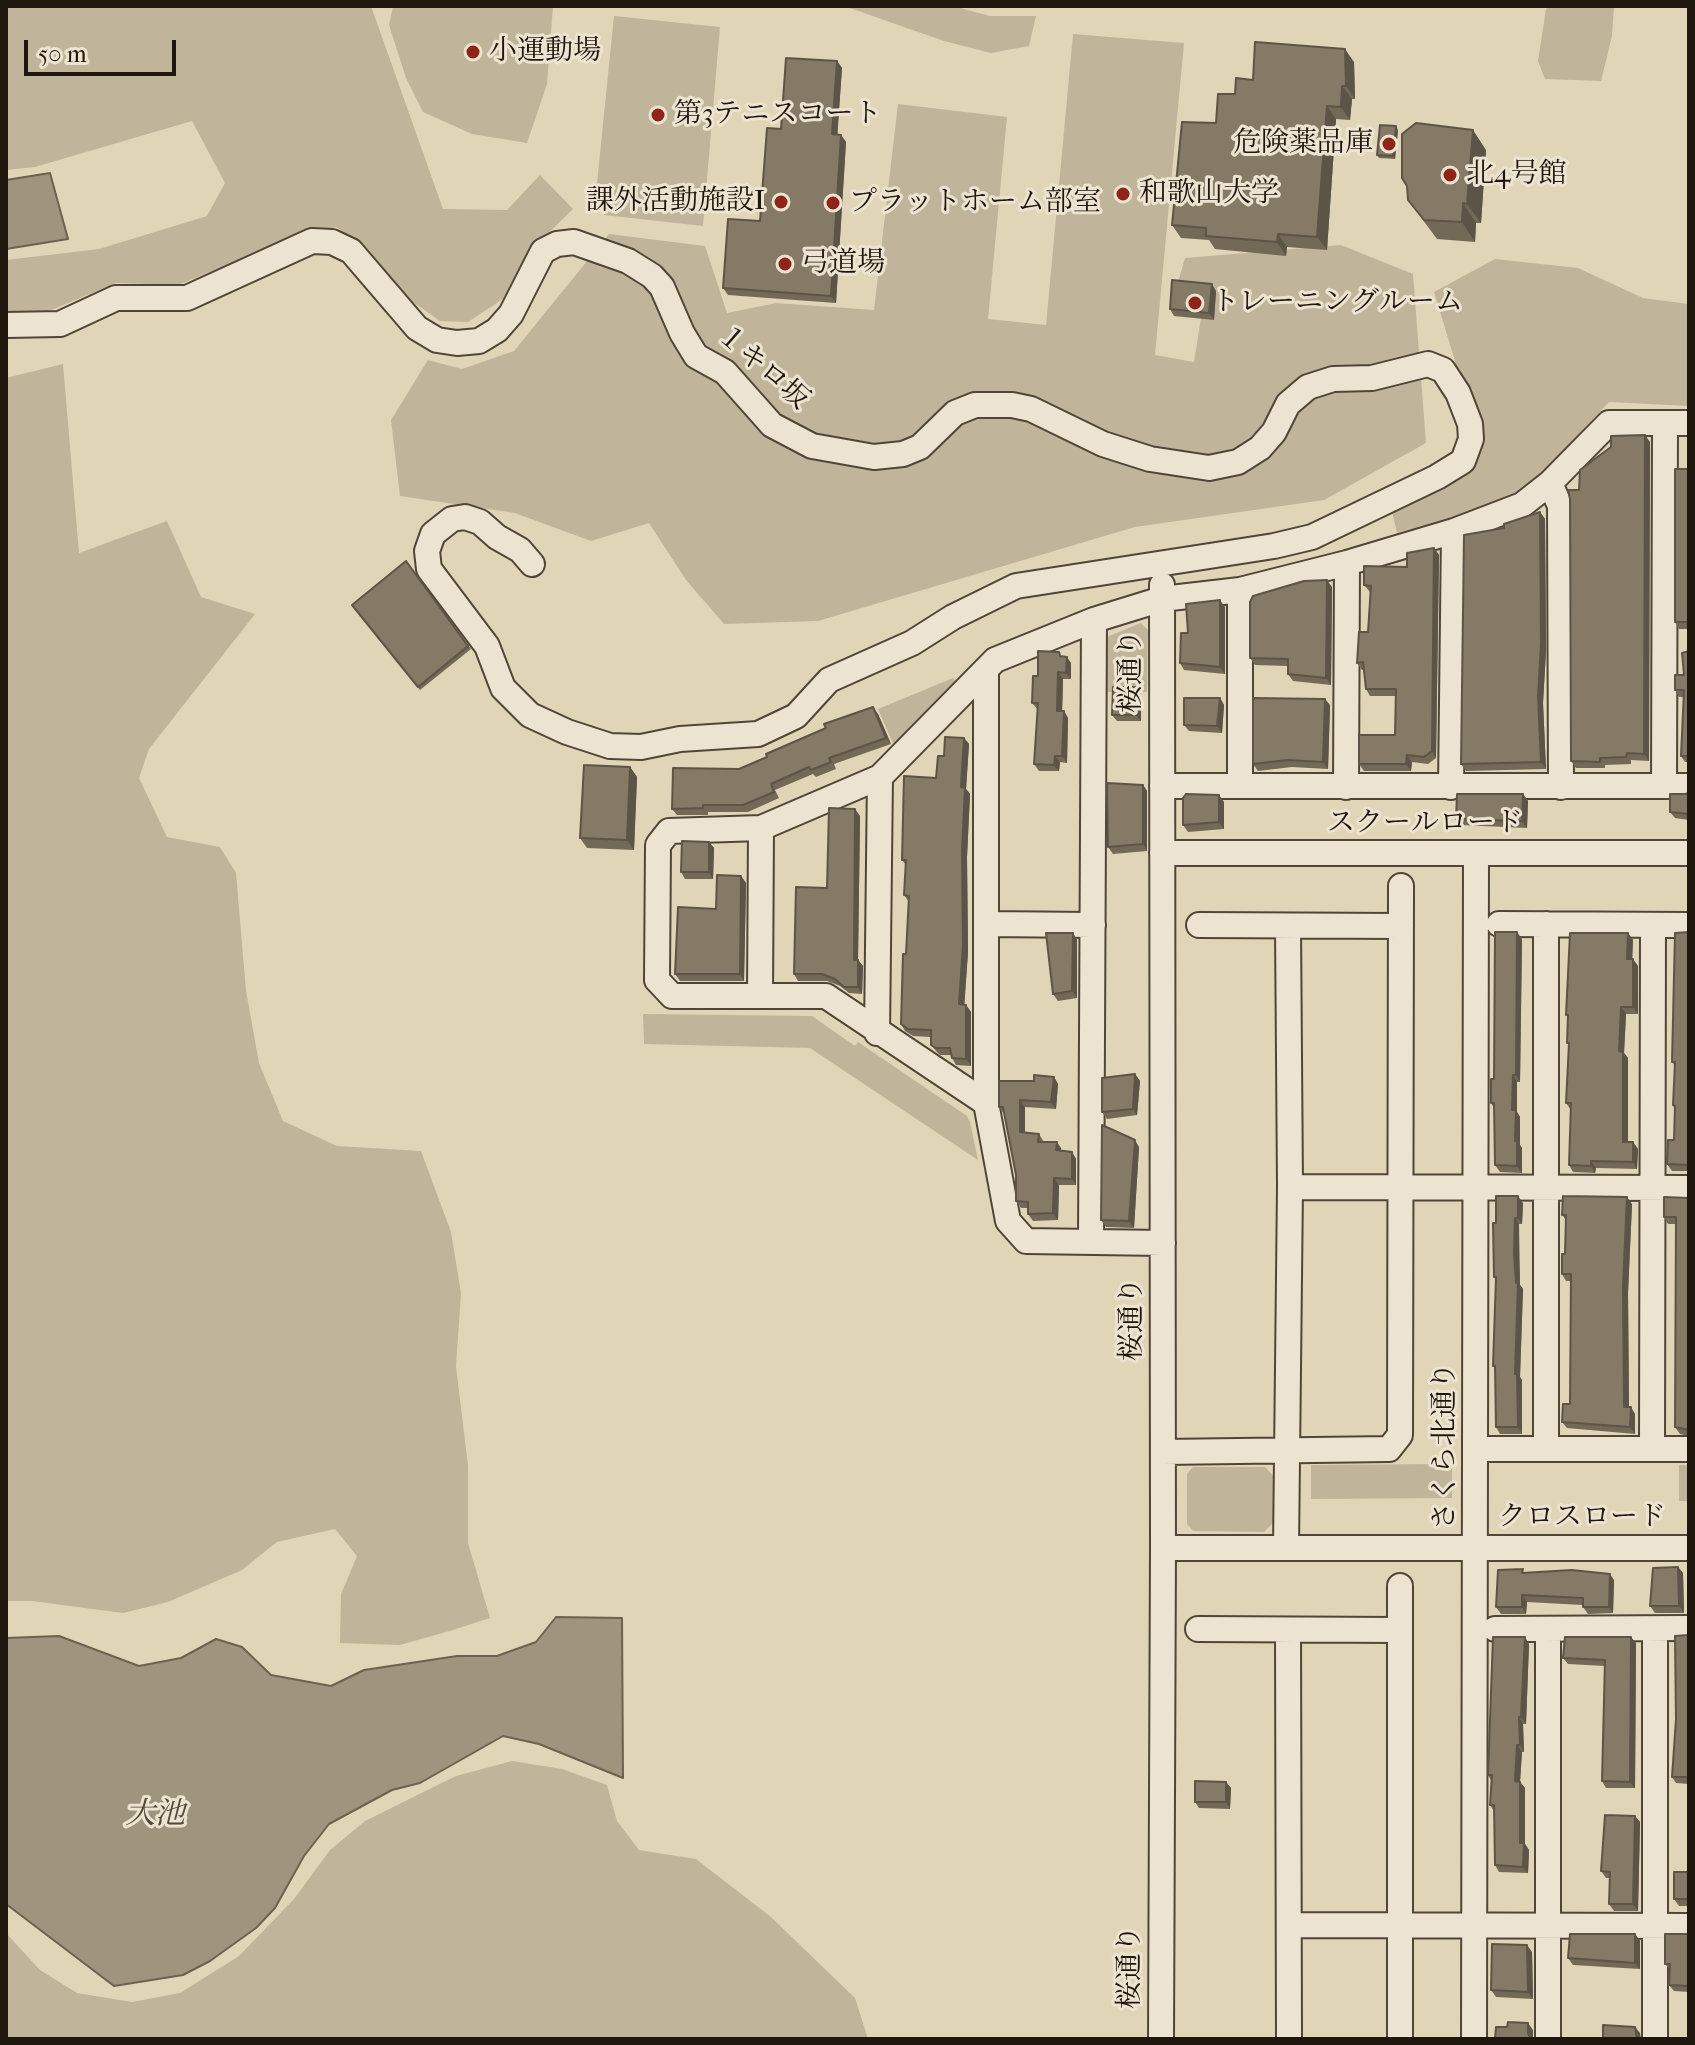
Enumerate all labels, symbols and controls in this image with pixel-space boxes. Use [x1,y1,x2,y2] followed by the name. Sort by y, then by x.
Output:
[28,24,180,74] scale bar
[489,35,601,69] place label: 小運動場
[38,40,87,68] text: 50 m
[464,43,482,61] marker: 小運動場
[674,98,881,132] place label: 第3テニスコート
[649,106,667,124] marker: 第3テニスコート
[1233,127,1373,161] place label: 危険薬品庫
[1380,135,1398,153] marker: 危険薬品庫
[1466,158,1567,192] place label: 北4号館
[1441,166,1459,184] marker: 北4号館
[1139,177,1279,211] place label: 和歌山大学
[586,185,765,219] place label: 課外活動施設I
[1114,185,1132,203] marker: 和歌山大学
[849,186,1101,220] place label: プラットホーム部室
[772,193,790,211] marker: 課外活動施設I
[824,194,842,212] marker: プラットホーム部室
[801,247,885,281] place label: 弓道場
[776,255,794,273] marker: 弓道場
[1211,286,1463,320] place label: トレーニングルーム
[1186,294,1204,312] marker: トレーニングルーム
[709,319,815,417] street label: １キロ坂
[1115,629,1149,713] street label: 桜通り
[1327,807,1523,841] street label: スクールロード
[1116,1277,1150,1361] street label: 桜通り
[1429,1362,1463,1530] street label: さくら北通り
[1498,1501,1666,1535] street label: クロスロード
[125,1798,185,1834] water label: 大池
[1114,1925,1148,2009] street label: 桜通り

